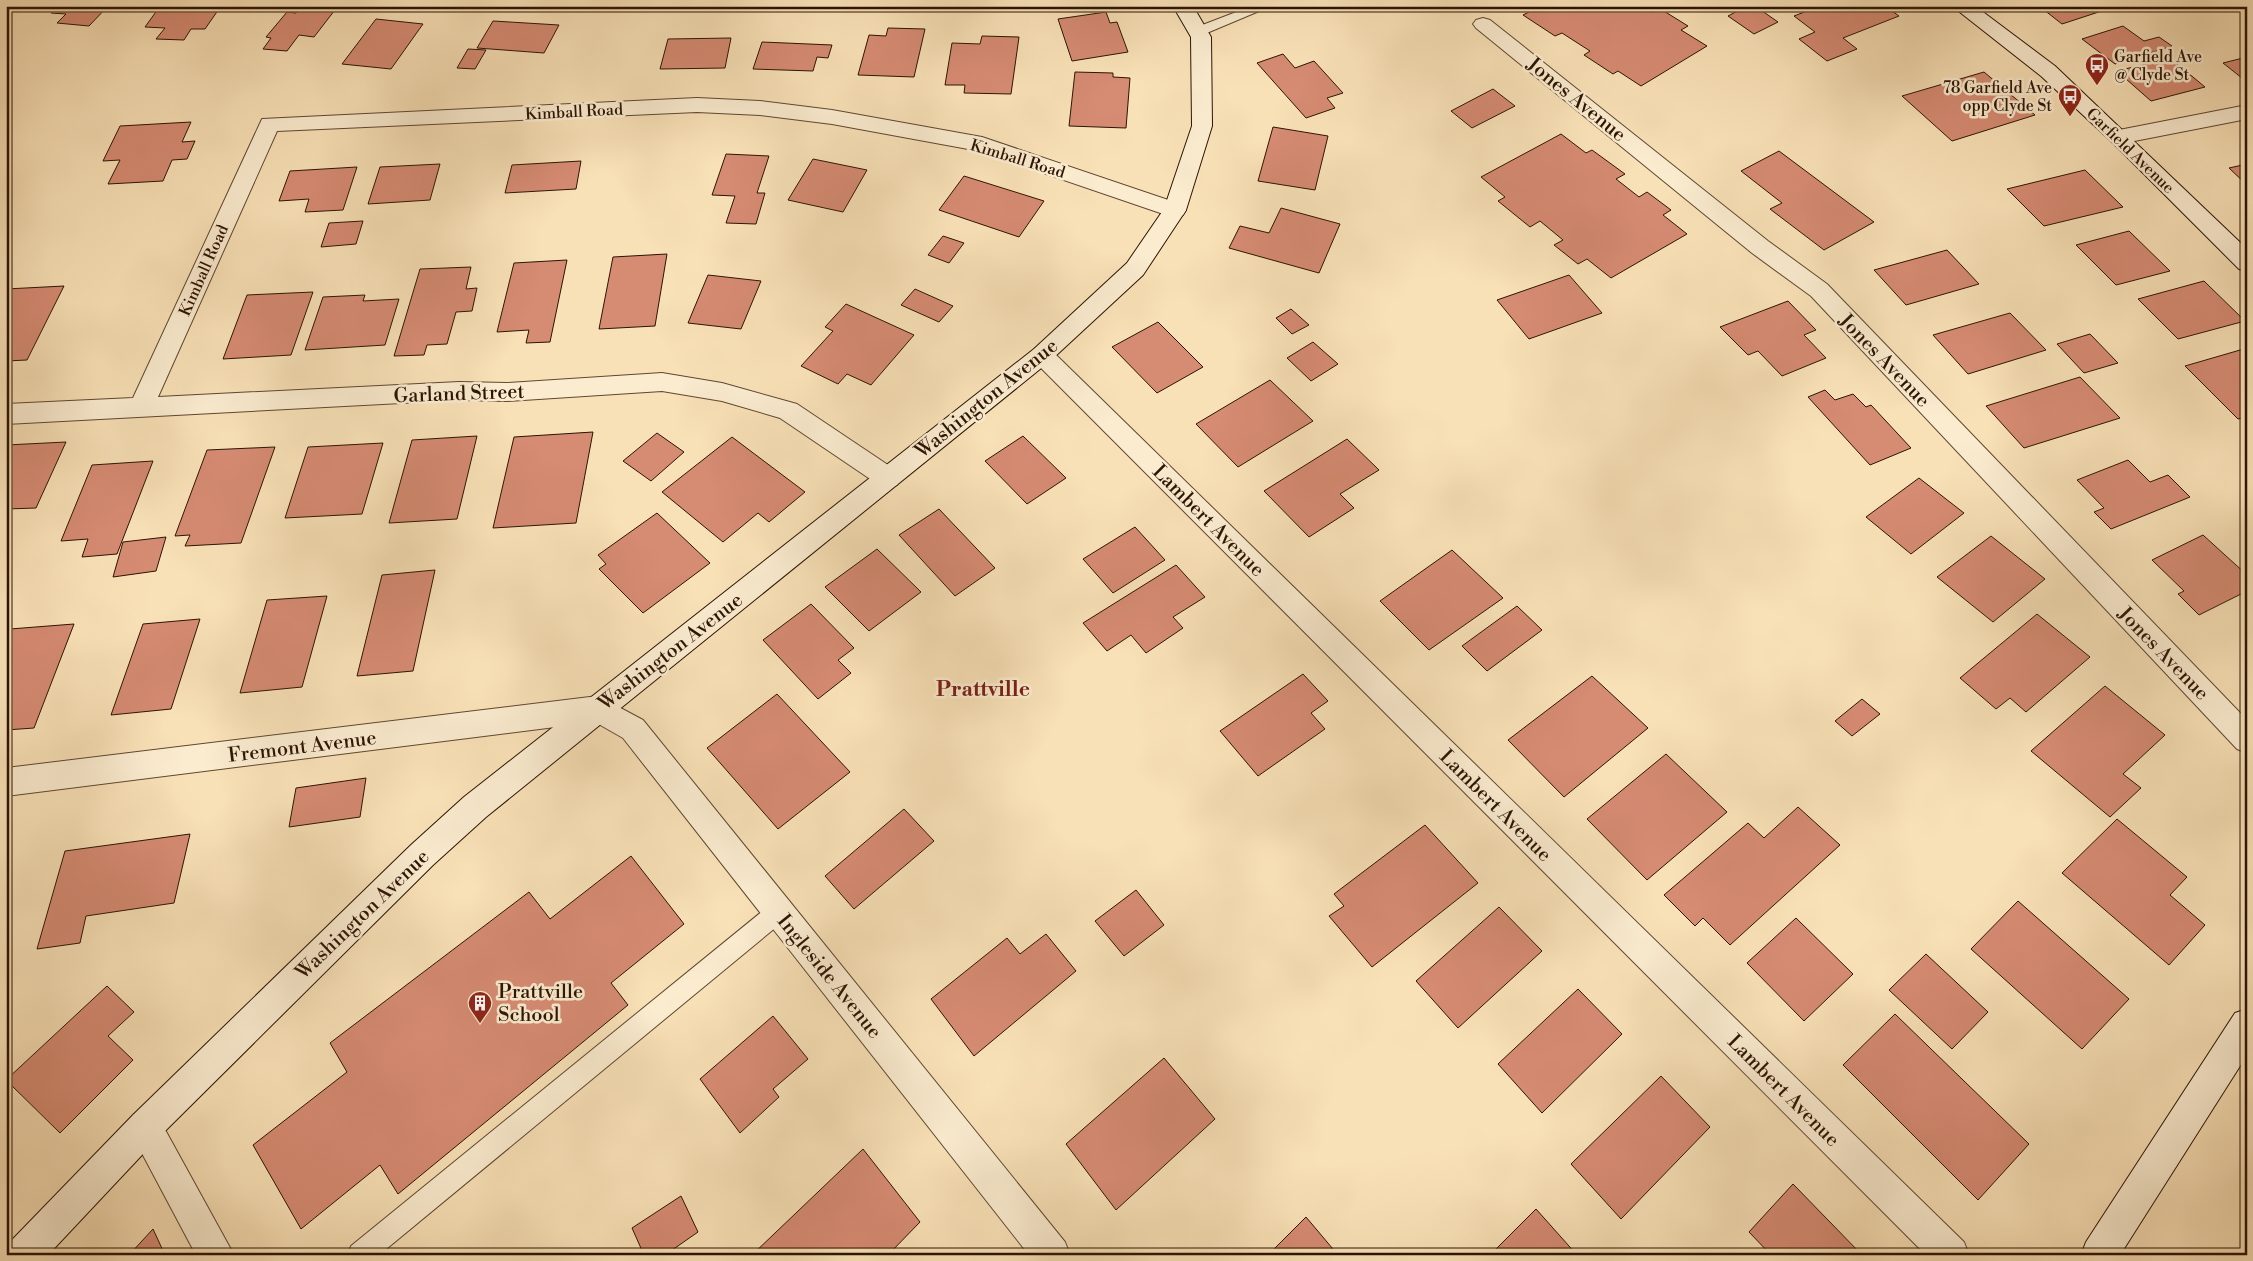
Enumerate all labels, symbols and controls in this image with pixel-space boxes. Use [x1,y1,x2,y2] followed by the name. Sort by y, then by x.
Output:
[2114,47,2202,85] place label: Garfield Ave @ Clyde St
[1521,52,1631,148] street label: Jones Avenue
[2084,52,2110,86] bus stop icon: Garfield Ave @ Clyde St
[1943,78,2052,116] place label: 78 Garfield Ave opp Clyde St
[2057,83,2083,117] bus stop icon: 78 Garfield Ave opp Clyde St
[525,99,624,125] street label: Kimball Road
[2082,104,2179,198] street label: Garfield Avenue
[968,135,1068,183] street label: Kimball Road
[175,222,233,319] street label: Kimball Road
[1832,308,1935,413] street label: Jones Avenue
[910,334,1063,465] street label: Washington Avenue
[393,380,525,409] street label: Garland Street
[1147,460,1269,582] street label: Lambert Avenue
[593,588,748,717] street label: Washington Avenue
[2111,601,2214,706] street label: Jones Avenue
[936,677,1030,703] district label: Prattville
[227,726,378,769] street label: Fremont Avenue
[1434,745,1556,867] street label: Lambert Avenue
[290,845,435,986] street label: Washington Avenue
[771,910,887,1044] street label: Ingleside Avenue
[498,980,583,1028] place label: Prattville School
[467,990,493,1024] building icon: Prattville School
[1722,1030,1844,1152] street label: Lambert Avenue

